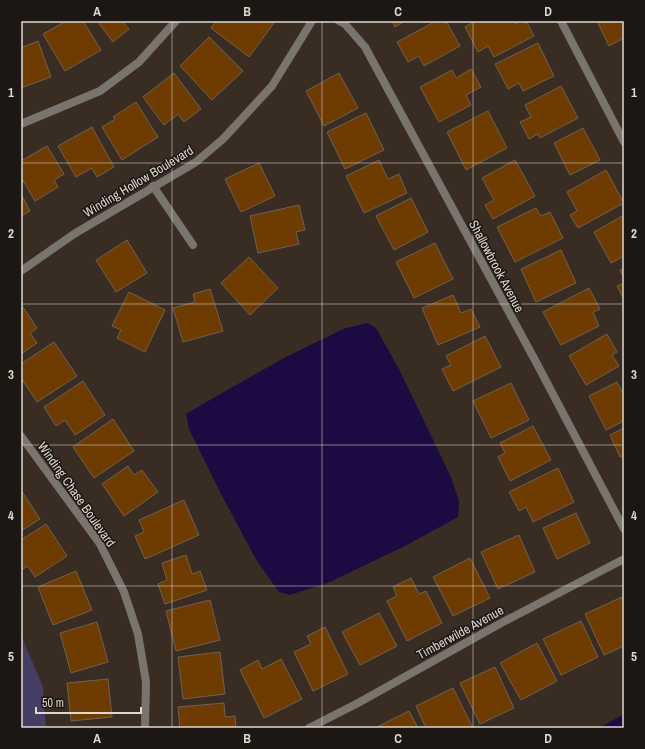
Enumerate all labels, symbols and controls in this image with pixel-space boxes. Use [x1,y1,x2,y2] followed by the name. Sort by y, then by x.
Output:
[93,3,101,20] text: A
[243,3,251,20] text: B
[394,3,402,20] text: C
[544,3,552,20] text: D
[8,84,14,101] text: 1
[631,84,637,101] text: 1
[80,142,197,221] street label: Winding Hollow Boulevard
[465,217,528,315] street label: Shallowbrook Avenue
[8,225,14,242] text: 2
[631,225,637,242] text: 2
[8,366,14,383] text: 3
[631,366,637,383] text: 3
[34,438,119,550] street label: Winding Chase Boulevard
[8,507,14,524] text: 4
[631,507,637,524] text: 4
[414,602,507,663] street label: Timberwilde Avenue
[8,648,14,665] text: 5
[631,648,637,665] text: 5
[36,689,141,715] scale bar
[42,695,64,711] text: 50 m
[93,730,101,747] text: A
[243,730,251,747] text: B
[394,730,402,747] text: C
[544,730,552,747] text: D

